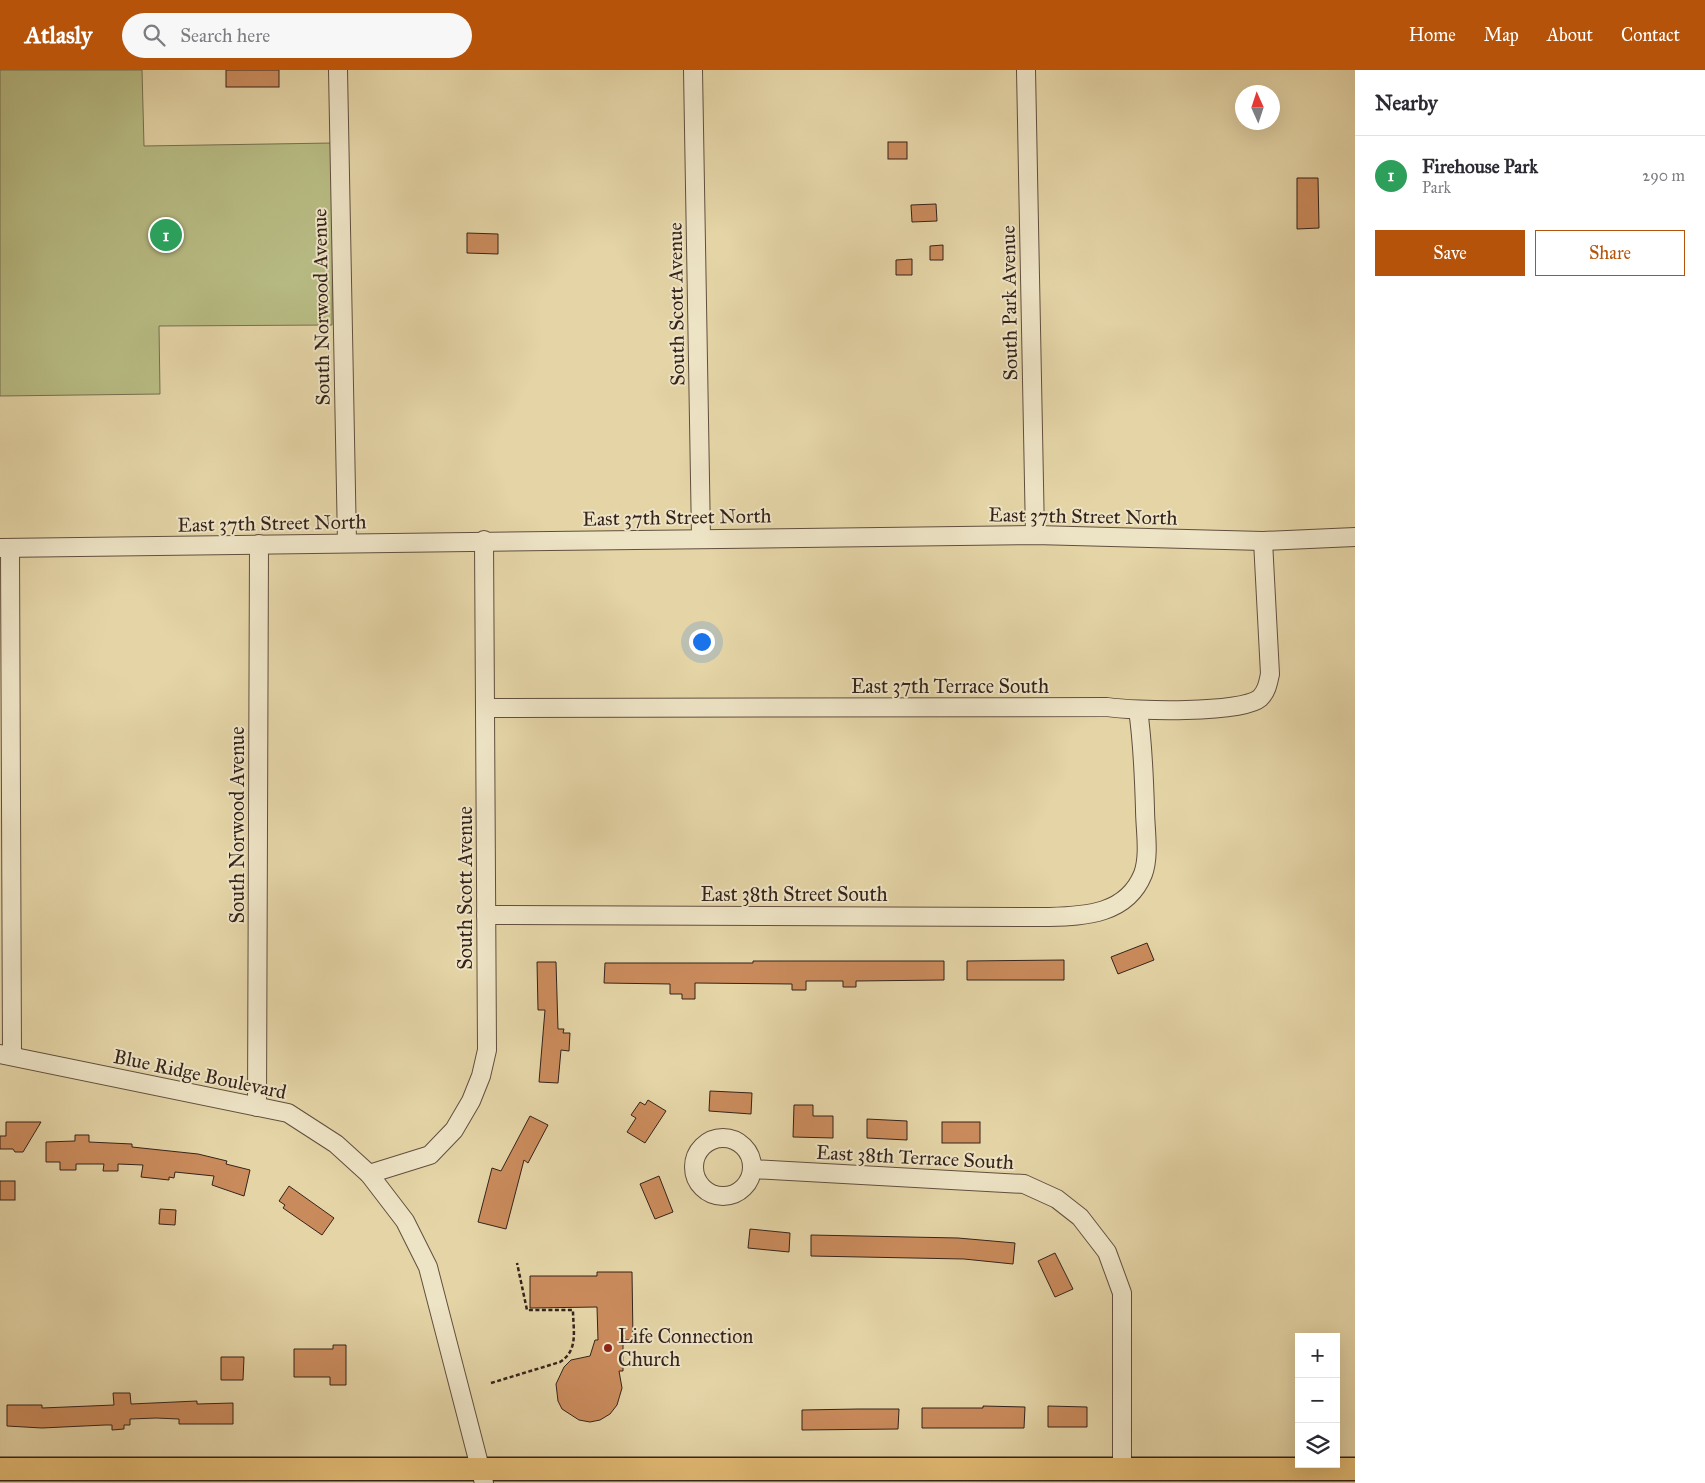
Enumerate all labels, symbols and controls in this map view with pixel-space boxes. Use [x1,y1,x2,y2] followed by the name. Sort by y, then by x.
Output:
[122,13,472,58] search box
[25,20,92,50] text: Atlasly
[140,21,168,49] icon: search
[180,24,270,47] text: Search here
[1409,24,1456,46] text: Home
[1484,24,1519,46] text: Map
[1547,24,1593,46] text: About
[1621,24,1680,46] text: Contact
[1235,85,1280,130] north arrow
[1375,90,1438,116] text: Nearby
[1422,155,1538,178] text: Firehouse Park
[1388,166,1394,185] text: 1
[1642,166,1685,185] text: 290 m
[1422,178,1451,197] text: Park
[307,208,335,406] street label: South Norwood Avenue
[150,216,182,254] pin: 1
[663,222,689,386] street label: South Scott Avenue
[996,225,1022,381] street label: South Park Avenue
[1375,230,1525,276] button: Save
[1535,230,1685,276] button: Share
[988,502,1178,530] street label: East 37th Street North
[582,503,772,531] street label: East 37th Street North
[177,509,367,537] street label: East 37th Street North
[689,629,715,655] your location
[851,674,1049,698] street label: East 37th Terrace South
[225,726,249,924] street label: South Norwood Avenue
[453,806,477,970] street label: South Scott Avenue
[700,882,888,906] street label: East 38th Street South
[111,1044,289,1105] street label: Blue Ridge Boulevard
[815,1140,1015,1174] street label: East 38th Terrace South
[618,1324,753,1371] place label: Life Connection Church
[1295,1333,1340,1468] map controls
[1295,1333,1340,1378] button: +
[602,1342,614,1354] marker: Life Connection Church
[1295,1378,1340,1423] button: −
[1295,1423,1340,1468] button: layers

